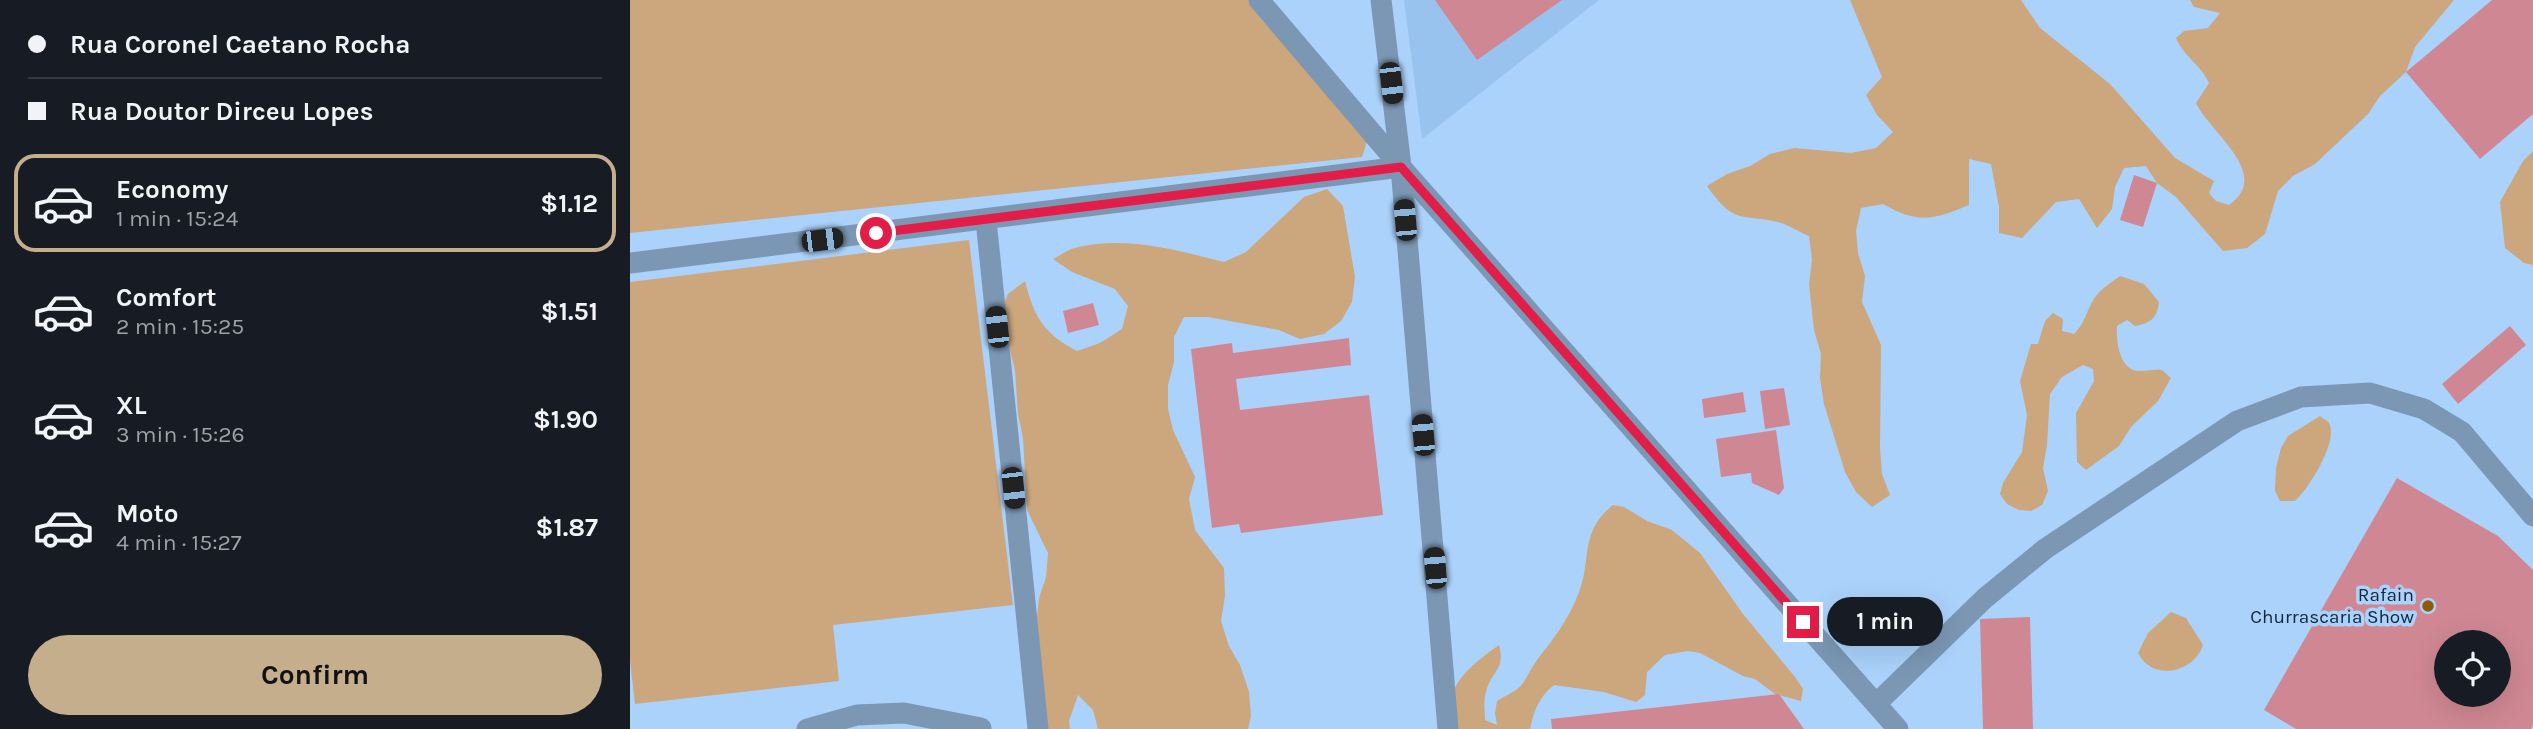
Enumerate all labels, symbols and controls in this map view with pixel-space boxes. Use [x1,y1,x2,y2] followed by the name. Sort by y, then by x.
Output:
[70,29,410,60] text: Rua Coronel Caetano Rocha
[1379,61,1404,105] car
[70,96,373,127] text: Rua Doutor Dirceu Lopes
[32,172,95,235] icon: car
[116,174,228,205] text: Economy
[540,188,598,219] text: $1.12
[1393,198,1418,242] car
[116,205,238,232] text: 1 min · 15:24
[860,217,892,249] route start
[800,227,845,253] car
[32,280,95,343] icon: car
[116,282,217,313] text: Comfort
[541,296,598,327] text: $1.51
[985,305,1010,349] car
[116,313,244,340] text: 2 min · 15:25
[32,388,95,451] icon: car
[116,390,147,421] text: XL
[533,404,598,435] text: $1.90
[1411,413,1436,457] car
[116,421,245,448] text: 3 min · 15:26
[1001,466,1026,510] car
[32,496,95,559] icon: car
[116,498,178,529] text: Moto
[535,512,598,543] text: $1.87
[116,529,242,556] text: 4 min · 15:27
[1423,546,1448,590] car
[2250,584,2414,628] place label: Rafain Churrascaria Show
[1828,598,1943,646] callout: 1 min
[2420,598,2436,614] marker: Rafain Churrascaria Show
[1787,606,1819,638] route end
[1856,608,1914,635] text: 1 min
[2434,630,2511,707] map controls
[2434,630,2511,707] button: locate
[28,635,602,715] button: Confirm

